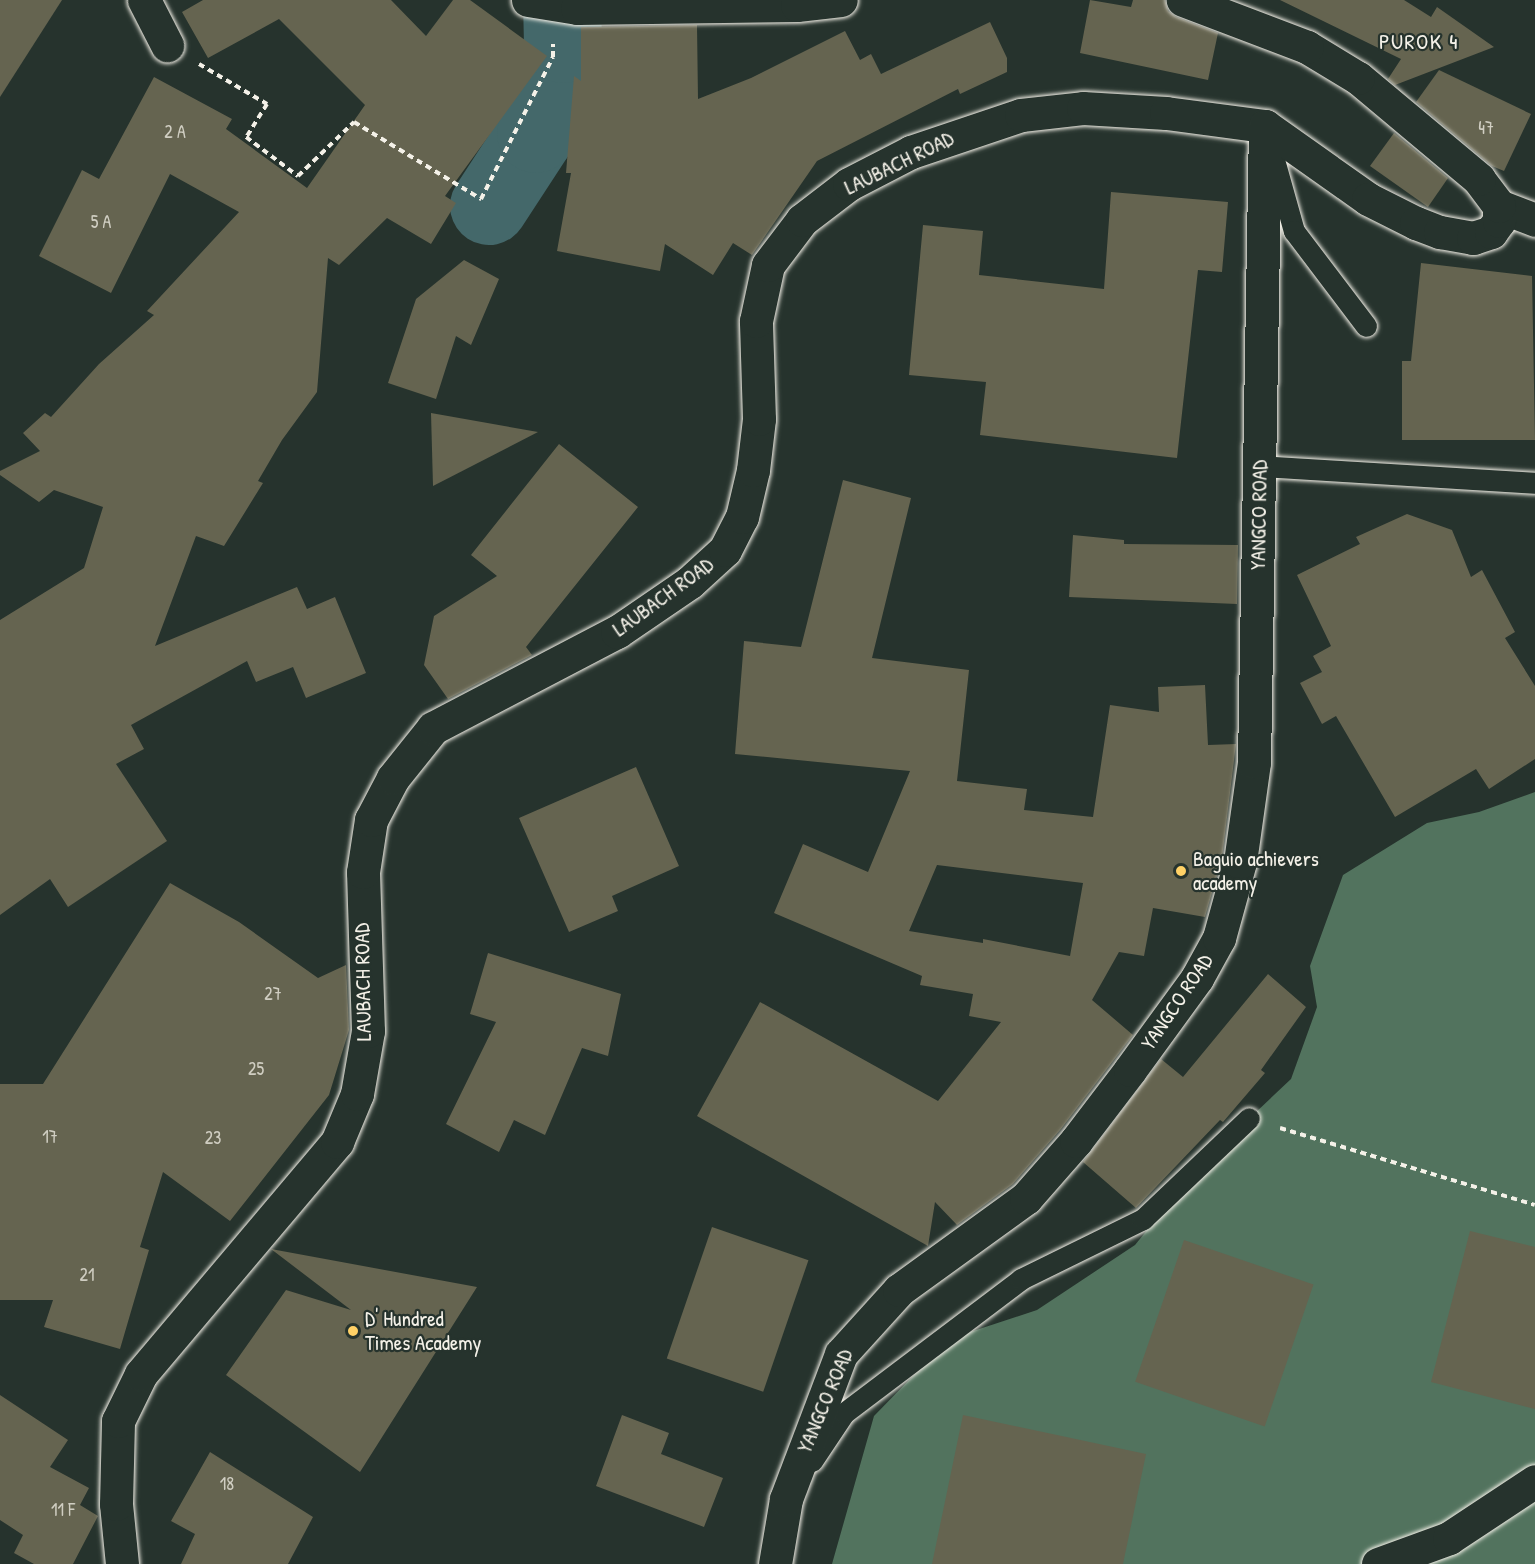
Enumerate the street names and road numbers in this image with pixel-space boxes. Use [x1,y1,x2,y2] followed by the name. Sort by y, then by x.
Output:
[840,126,958,200] street label: LAUBACH ROAD
[1245,460,1273,570] street label: YANGCO ROAD
[608,552,718,642] street label: LAUBACH ROAD
[349,923,377,1041] street label: LAUBACH ROAD
[1136,949,1218,1055] street label: YANGCO ROAD
[792,1345,858,1457] street label: YANGCO ROAD

